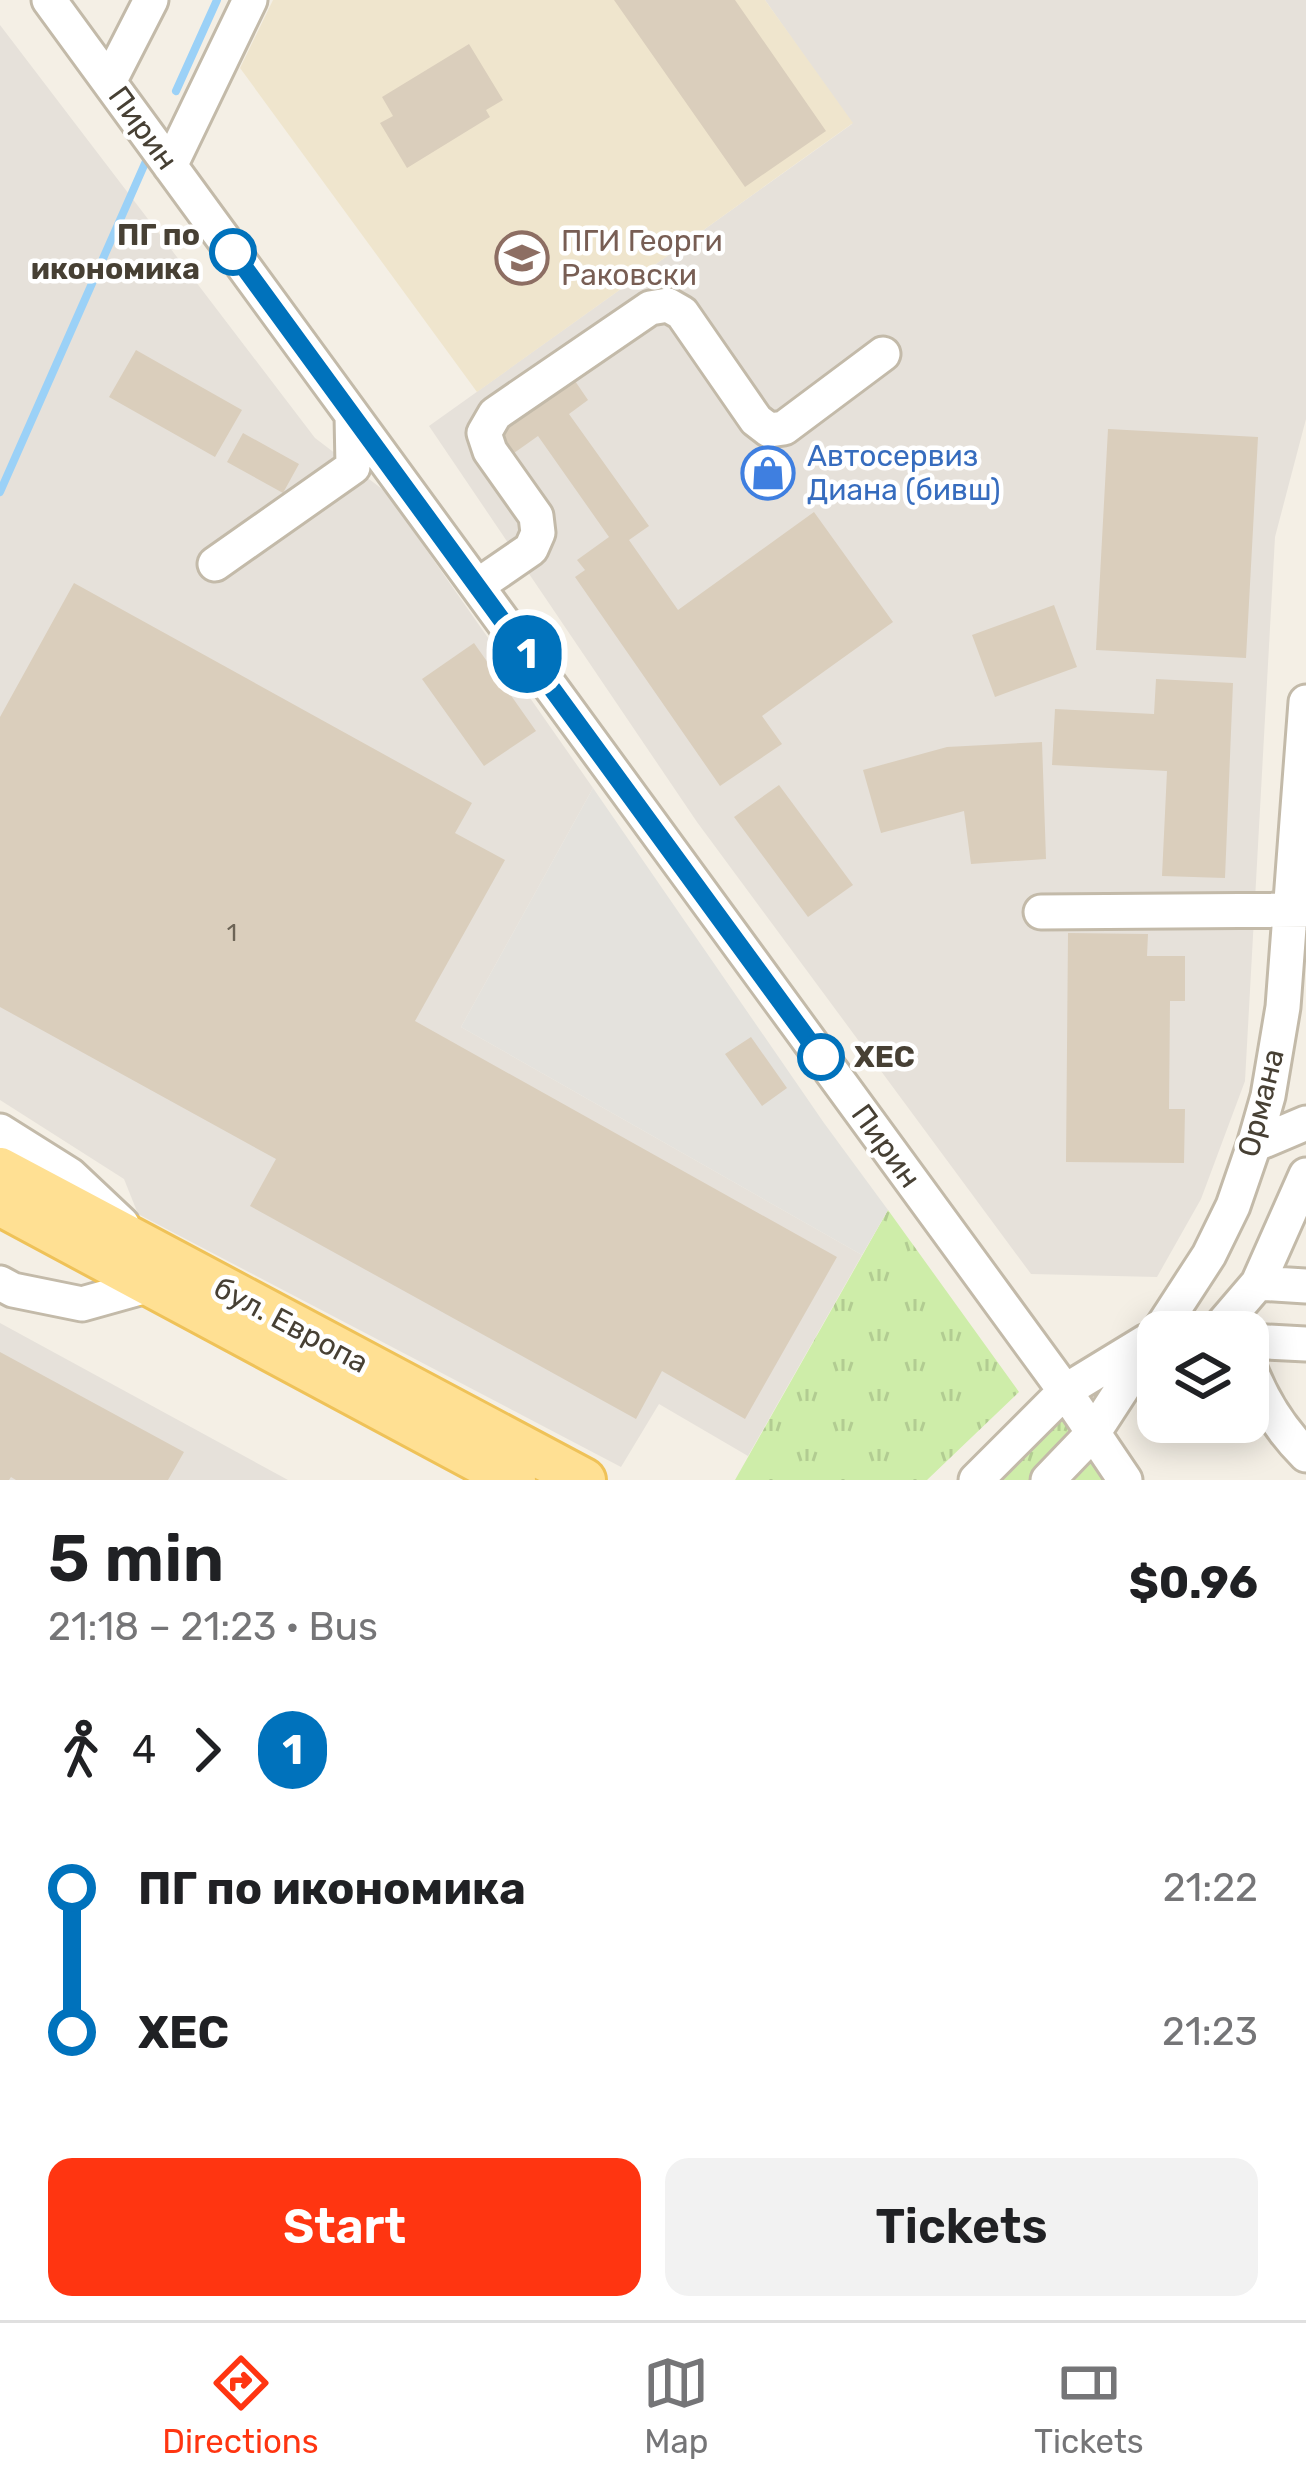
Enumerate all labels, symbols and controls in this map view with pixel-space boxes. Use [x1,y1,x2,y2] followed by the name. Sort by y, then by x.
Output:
[101,79,185,177] street label: Пирин
[31,217,200,287] place label: ПГ по икономика
[561,223,723,293] place label: ПГИ Георги Раковски
[211,230,255,274] marker: ПГ по икономика
[494,230,550,286] school or university icon: ПГИ Георги Раковски
[807,438,1001,508] place label: Автосервиз Диана (бивш)
[740,445,796,501] shop icon: Автосервиз Диана (бивш)
[488,615,566,693] line badge: 1
[517,629,537,679] text: 1
[227,919,237,947] house number: 1
[799,1035,843,1079] marker: ХЕС
[854,1039,915,1075] place label: ХЕС
[1230,1045,1292,1161] street label: Ормана
[844,1097,928,1195] street label: Пирин
[208,1269,374,1381] street label: бул. Европа
[1137,1311,1269,1443] map controls
[1137,1311,1269,1443] button: layers
[48,1519,224,1598] text: 5 min
[1129,1556,1258,1609] text: $0.96
[48,1604,378,1650] text: 21:18 – 21:23 · Bus
[48,1717,114,1783] icon: walk
[174,1717,240,1783] icon: forward
[282,1725,303,1775] text: 1
[132,1727,156,1773] text: 4
[138,1862,526,1915] text: ПГ по икономика
[1163,1865,1258,1911] text: 21:22
[138,2006,229,2059] text: ХЕС
[1162,2009,1258,2055] text: 21:23
[48,2158,641,2296] button: Start
[665,2158,1258,2296] button: Tickets
[162,2350,319,2461] tab: Directions
[643,2350,709,2461] tab: Map
[1034,2350,1144,2461] tab: Tickets

